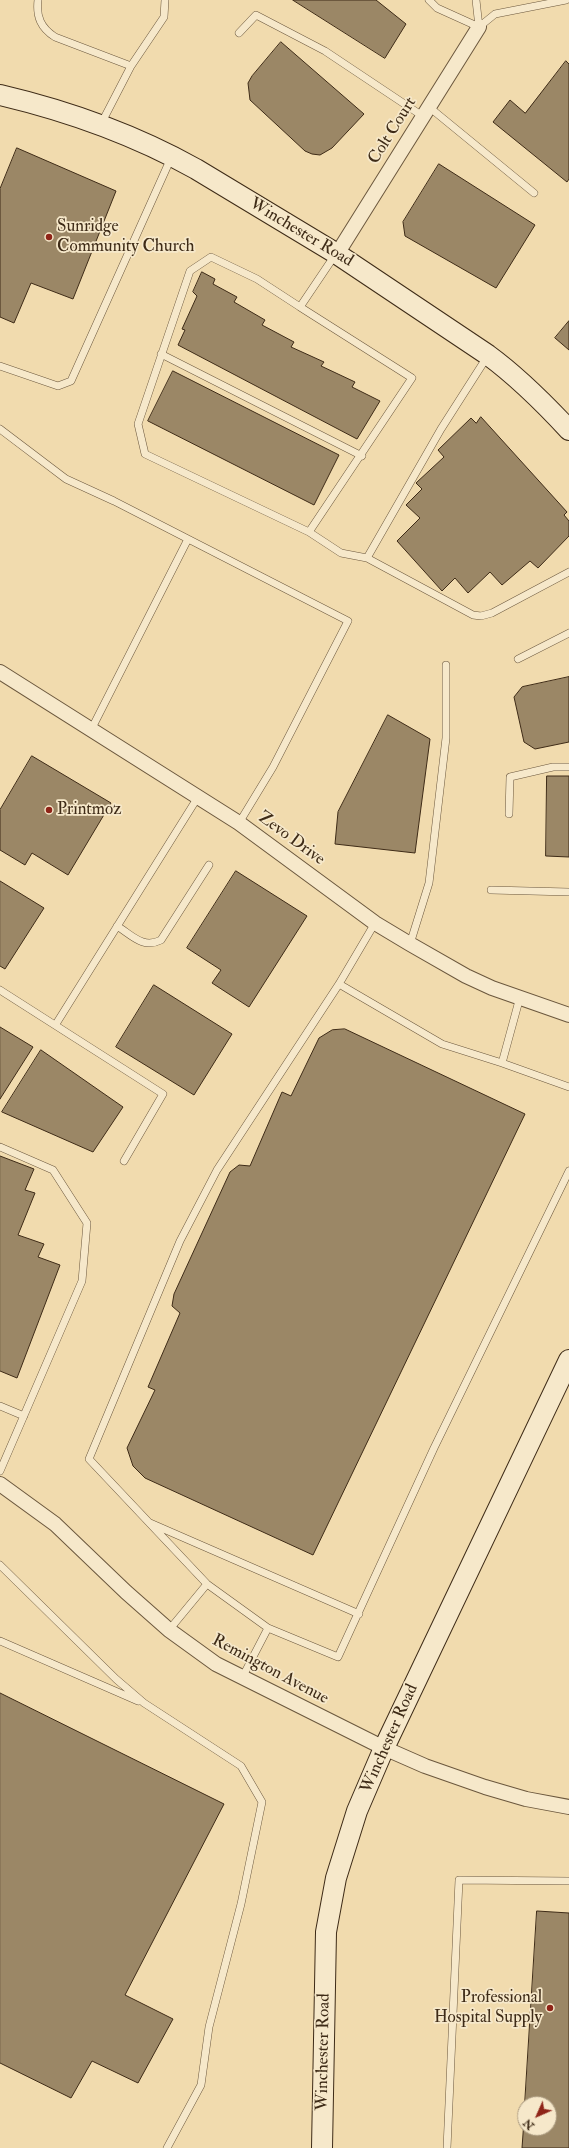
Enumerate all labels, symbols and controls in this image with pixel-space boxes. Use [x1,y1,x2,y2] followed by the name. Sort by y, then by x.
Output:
[364,94,422,168] street label: Colt Court
[245,194,357,272] street label: Winchester Road
[57,217,194,257] place label: Sunridge Community Church
[44,232,54,242] marker: Sunridge Community Church
[57,800,121,820] place label: Printmoz
[44,805,54,815] marker: Printmoz
[254,808,328,870] street label: Zevo Drive
[208,1631,332,1709] street label: Remington Avenue
[357,1681,423,1797] street label: Winchester Road
[434,1988,542,2028] place label: Professional Hospital Supply
[313,1993,335,2111] street label: Winchester Road
[545,2003,555,2013] marker: Professional Hospital Supply
[517,2096,557,2136] north arrow
[521,2116,537,2132] text: N

